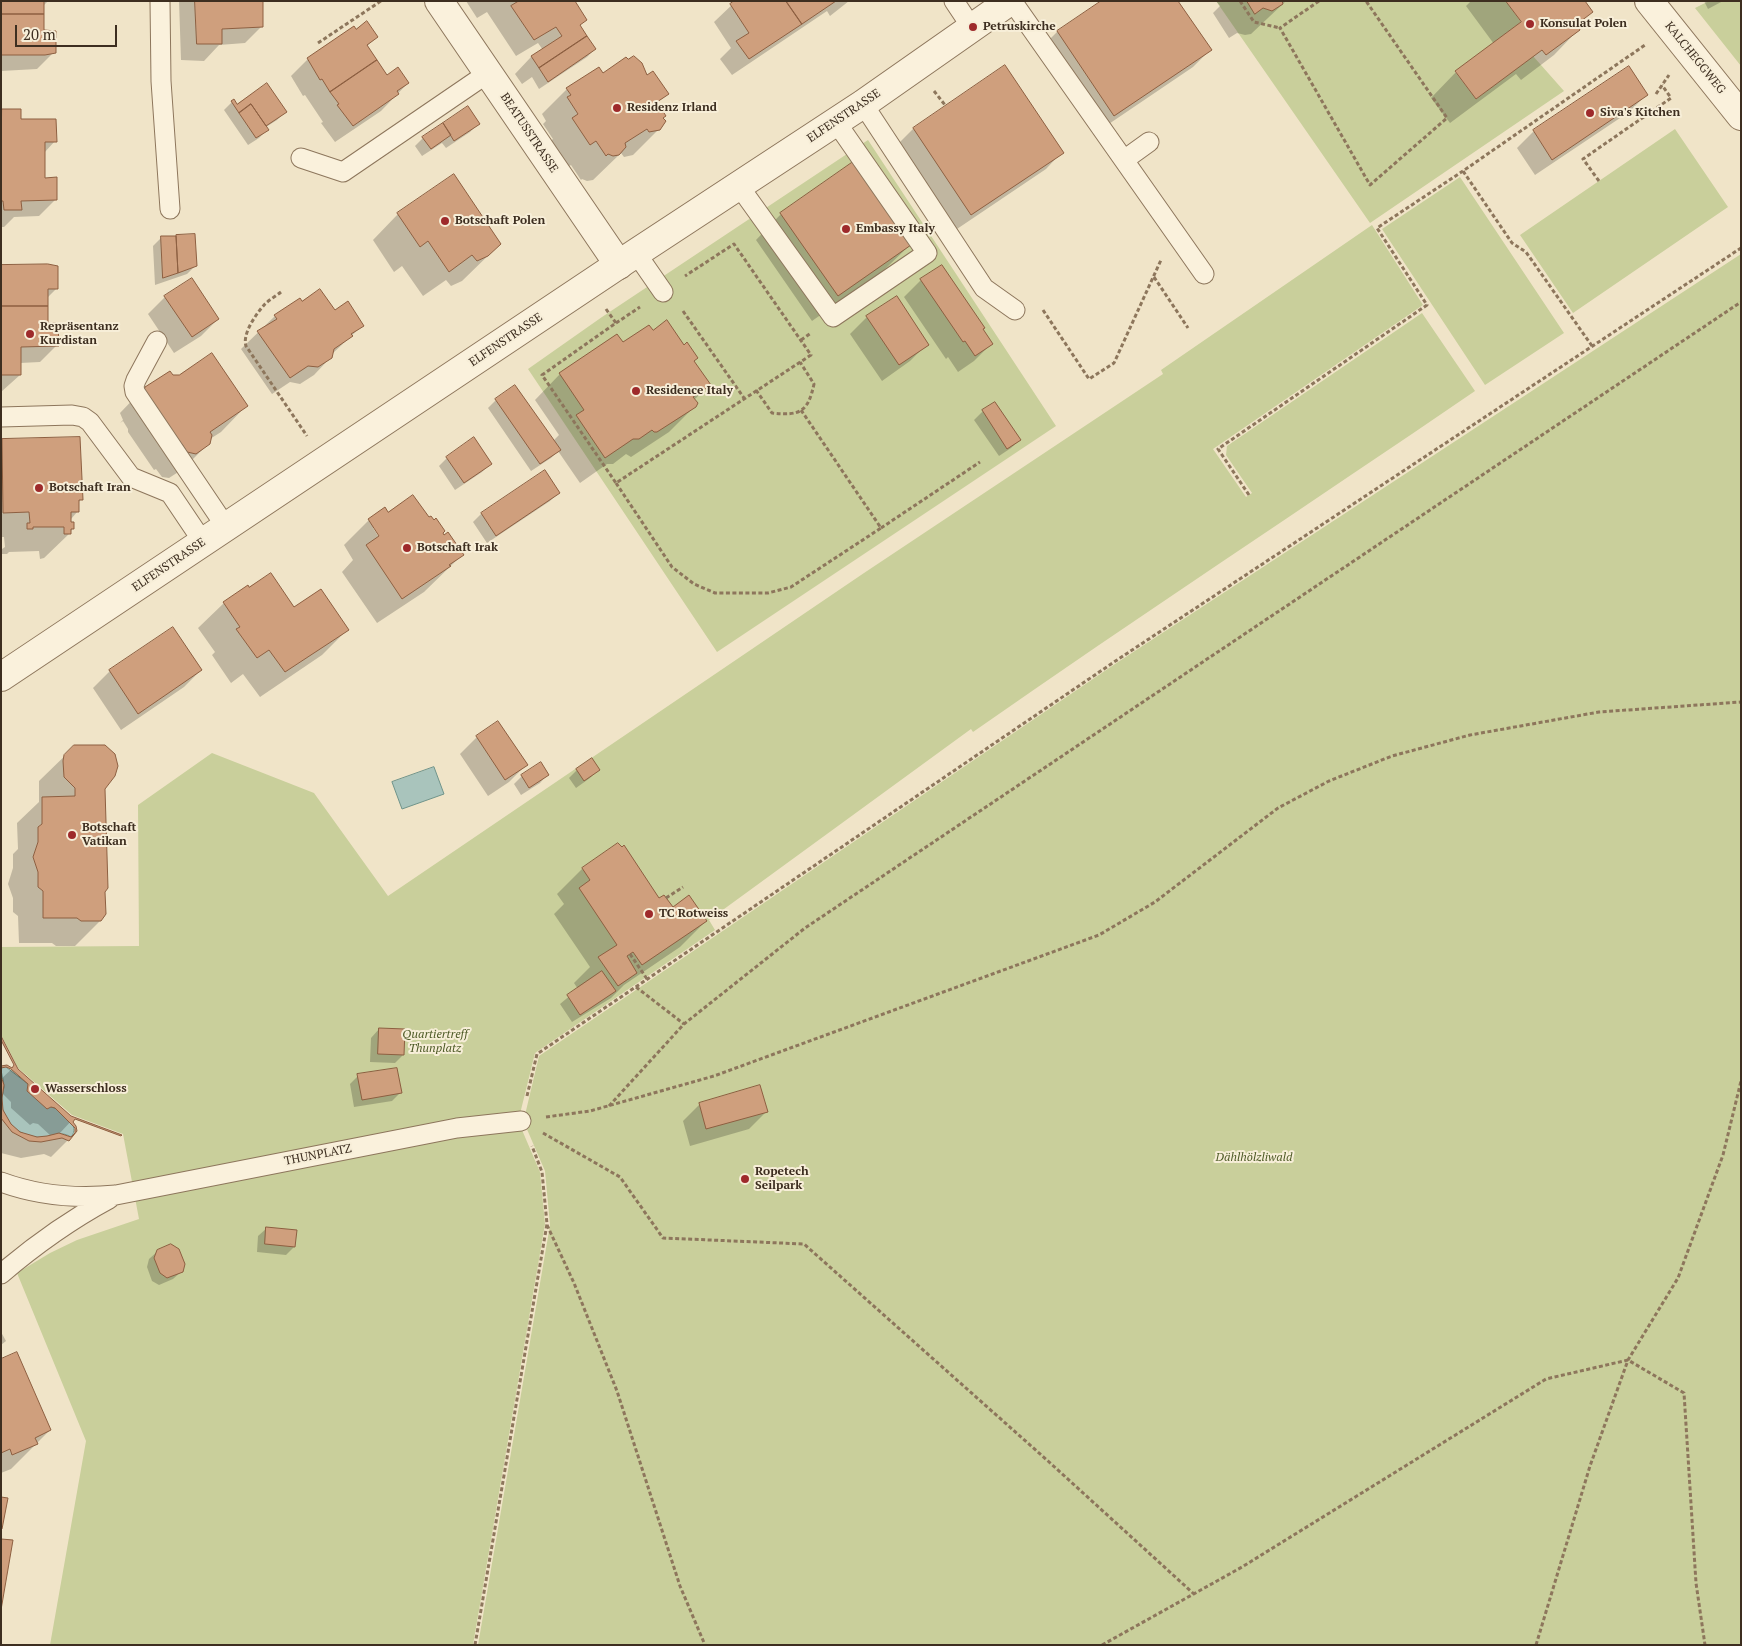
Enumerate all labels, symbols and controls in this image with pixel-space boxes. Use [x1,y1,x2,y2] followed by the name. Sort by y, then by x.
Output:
[18,15,120,47] scale bar
[1540,17,1627,31] place label: Konsulat Polen
[1524,18,1536,30] marker: Konsulat Polen
[1662,19,1728,97] street label: KALCHEGGWEG
[983,20,1056,34] place label: Petruskirche
[967,21,979,33] marker: Petruskirche
[23,24,56,44] text: 20 m
[805,86,883,146] street label: ELFENSTRASSE
[497,90,561,176] street label: BEATUSSTRASSE
[627,101,717,115] place label: Residenz Irland
[611,102,623,114] marker: Residenz Irland
[1600,106,1680,120] place label: Siva's Kitchen
[1584,107,1596,119] marker: Siva's Kitchen
[455,214,545,228] place label: Botschaft Polen
[439,215,451,227] marker: Botschaft Polen
[856,222,935,236] place label: Embassy Italy
[840,223,852,235] marker: Embassy Italy
[467,310,545,370] street label: ELFENSTRASSE
[40,320,119,348] place label: Repräsentanz Kurdistan
[24,328,36,340] marker: Repräsentanz Kurdistan
[646,384,733,398] place label: Residence Italy
[630,385,642,397] marker: Residence Italy
[49,481,131,495] place label: Botschaft Iran
[33,482,45,494] marker: Botschaft Iran
[130,535,208,595] street label: ELFENSTRASSE
[417,541,498,555] place label: Botschaft Irak
[401,542,413,554] marker: Botschaft Irak
[82,821,136,849] place label: Botschaft Vatikan
[66,829,78,841] marker: Botschaft Vatikan
[659,907,728,921] place label: TC Rotweiss
[643,908,655,920] marker: TC Rotweiss
[402,1028,468,1056] park label: Quartiertreff Thunplatz
[45,1082,127,1096] place label: Wasserschloss
[29,1083,41,1095] marker: Wasserschloss
[283,1141,353,1169] street label: THUNPLATZ
[1216,1151,1292,1165] park label: Dählhölzliwald
[755,1165,809,1193] place label: Ropetech Seilpark
[739,1173,751,1185] marker: Ropetech Seilpark

